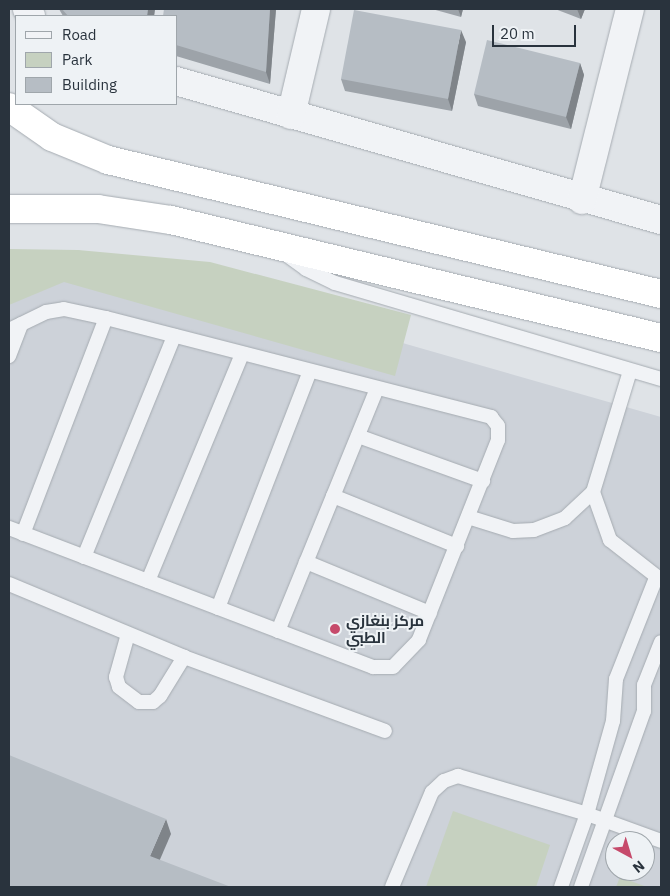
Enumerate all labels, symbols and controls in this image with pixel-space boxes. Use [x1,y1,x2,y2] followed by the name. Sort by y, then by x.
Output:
[15,15,178,105] legend
[495,15,579,47] scale bar
[500,24,535,43] text: 20 m
[62,25,97,44] text: Road
[62,50,92,69] text: Park
[62,75,117,94] text: Building
[346,611,424,646] place label: مركز بنغازي الطبي
[328,622,342,636] marker: مركز بنغازي الطبي
[605,831,655,881] north arrow
[629,857,648,877] text: N

